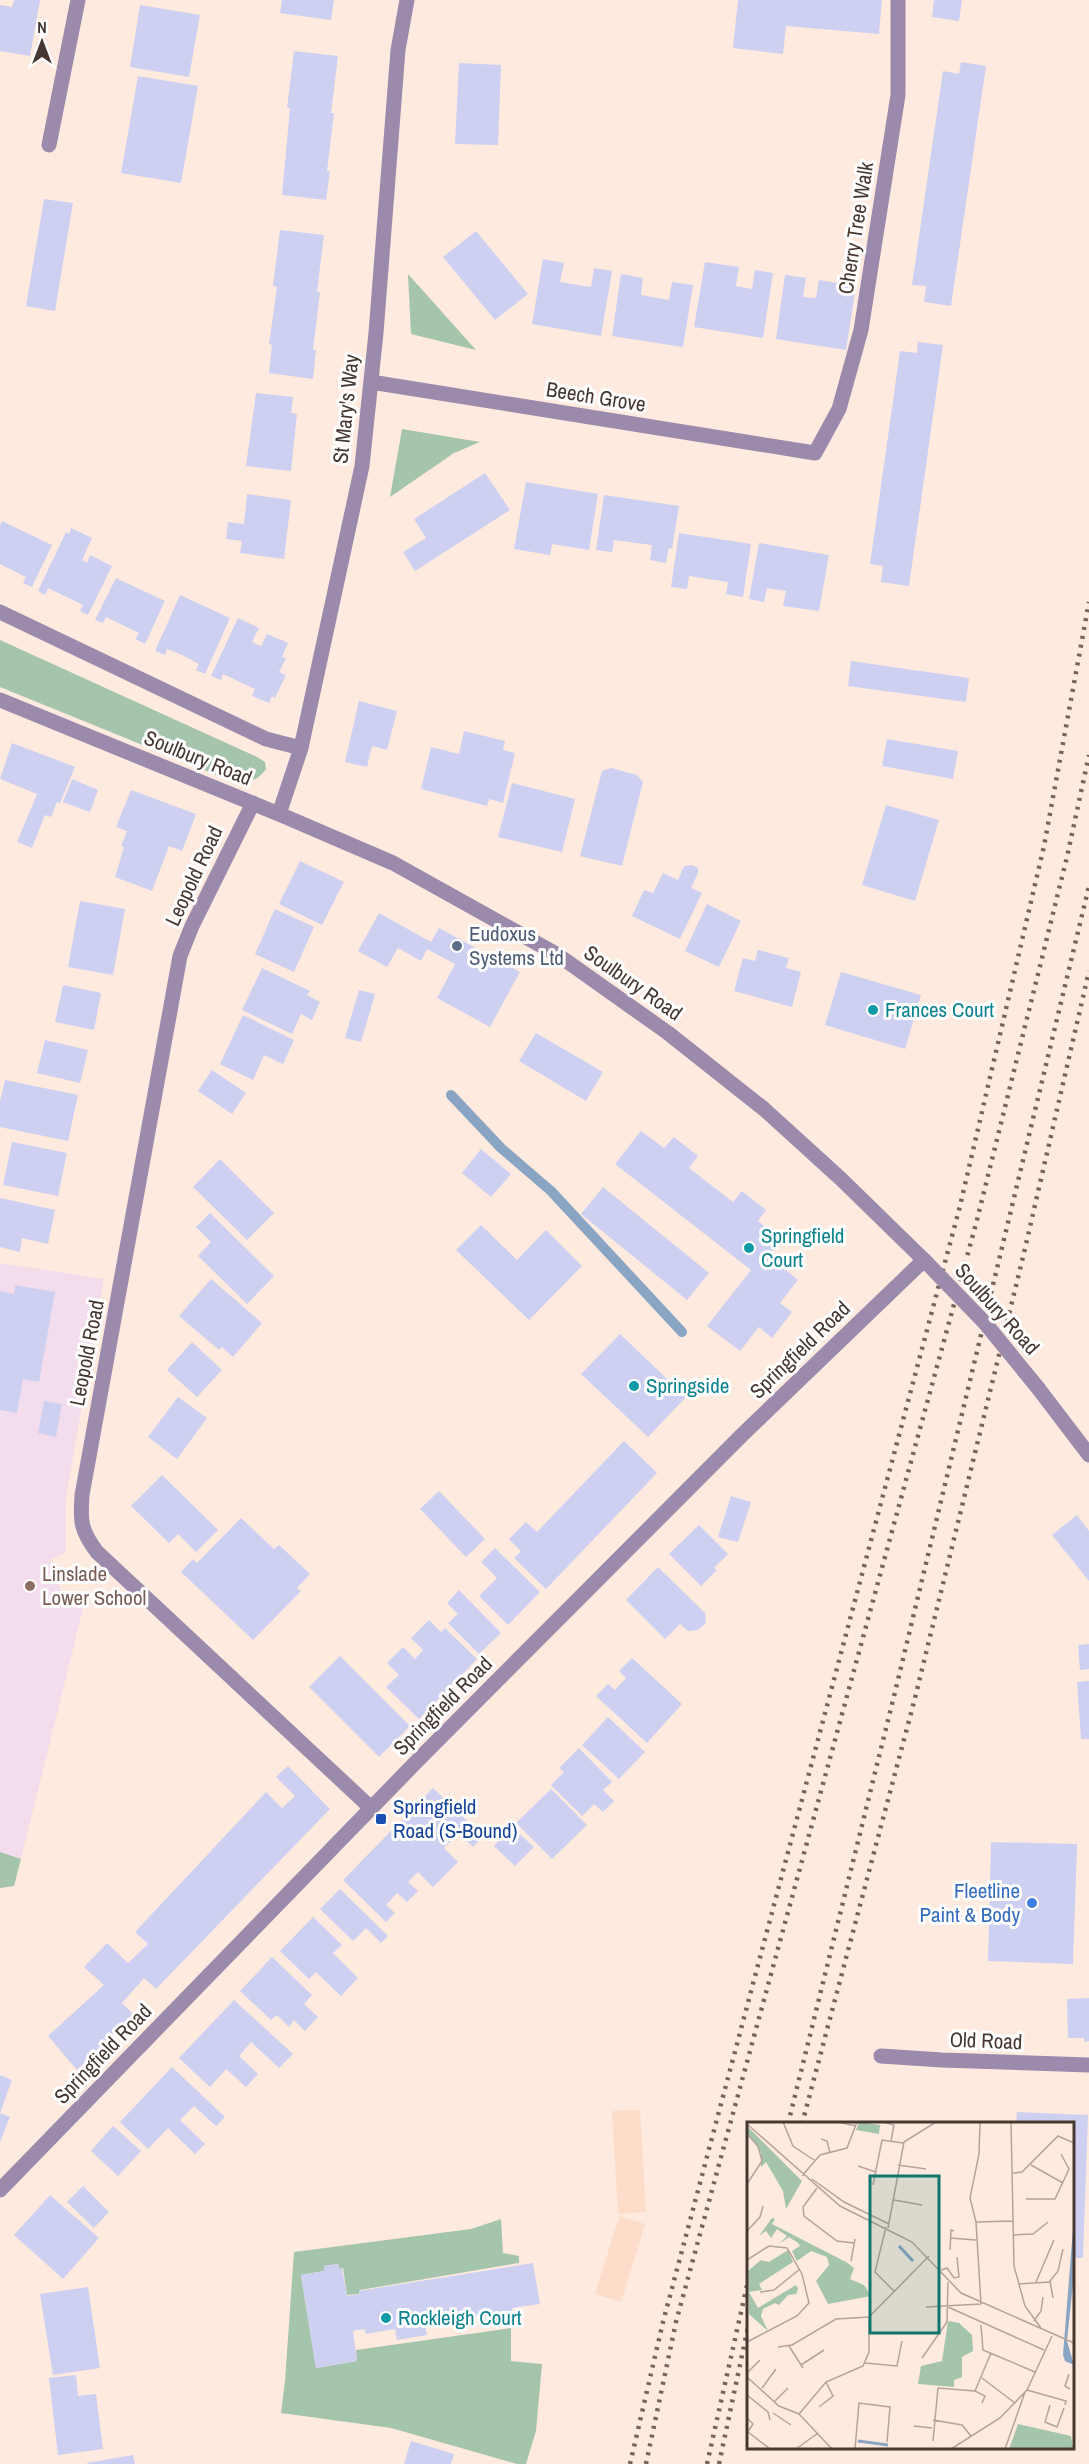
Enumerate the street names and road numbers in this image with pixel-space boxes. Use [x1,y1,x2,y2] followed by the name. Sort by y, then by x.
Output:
[831,159,880,296] street label: Cherry Tree Walk
[325,352,366,465] street label: St Mary's Way
[544,374,648,419] street label: Beech Grove
[140,723,256,792] street label: Soulbury Road
[158,821,229,931] street label: Leopold Road
[578,938,688,1027] street label: Soulbury Road
[948,1257,1046,1361] street label: Soulbury Road
[743,1294,856,1405] street label: Springfield Road
[62,1298,111,1408] street label: Leopold Road
[387,1650,499,1762] street label: Springfield Road
[47,1997,158,2110] street label: Springfield Road
[949,2025,1023,2056] street label: Old Road

